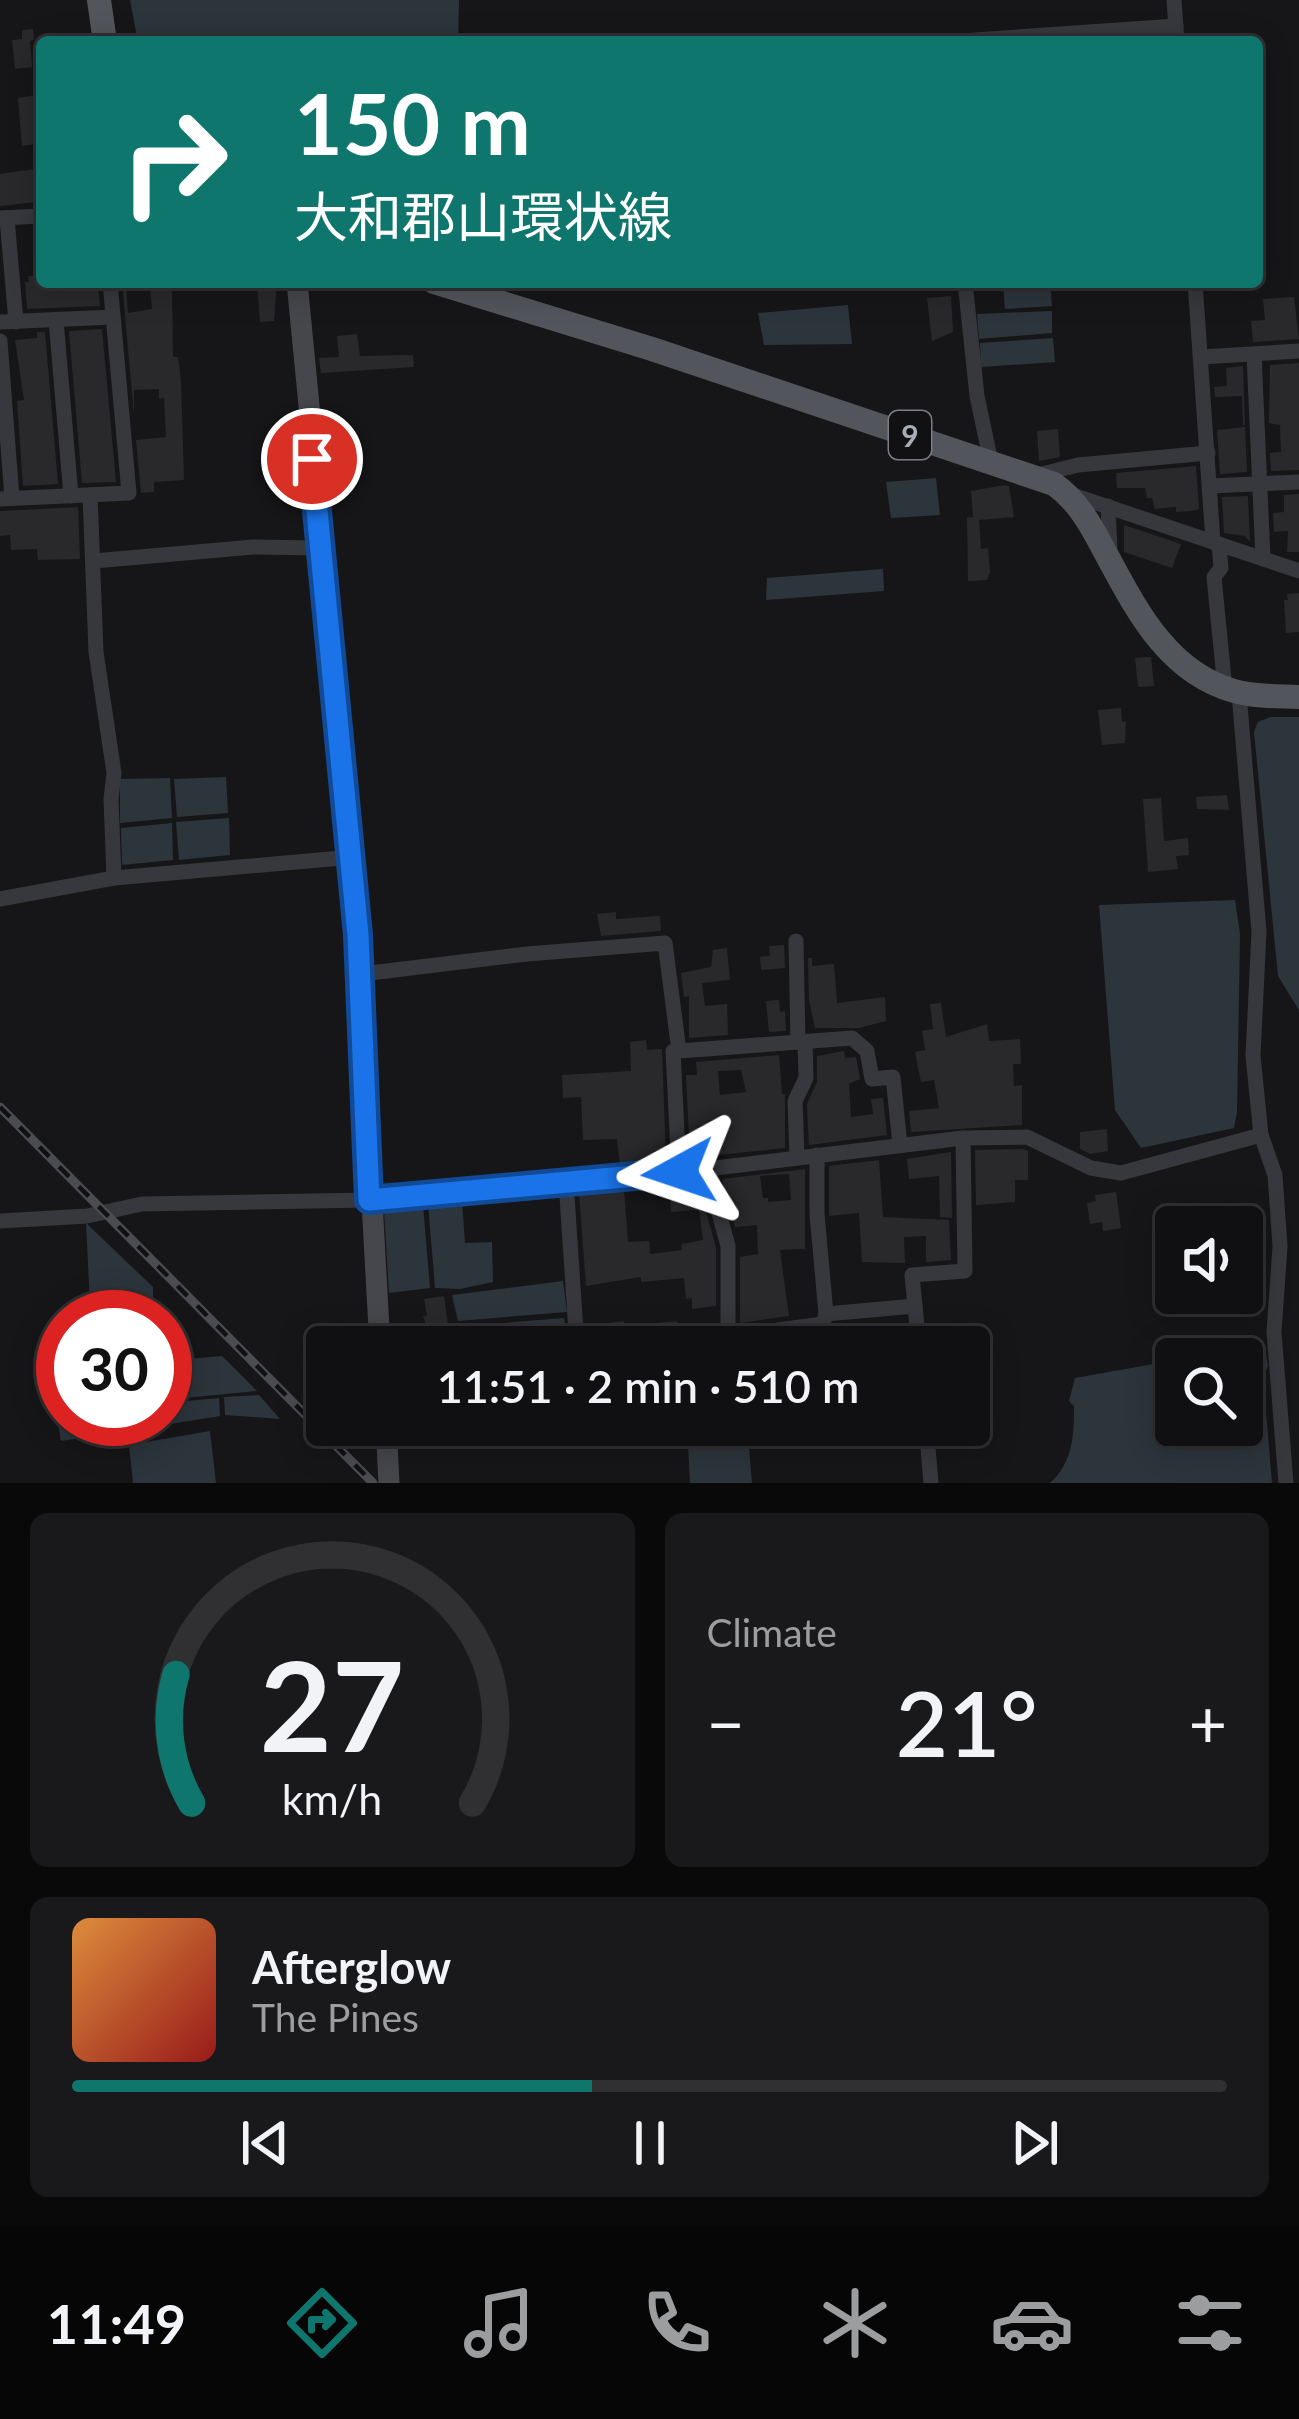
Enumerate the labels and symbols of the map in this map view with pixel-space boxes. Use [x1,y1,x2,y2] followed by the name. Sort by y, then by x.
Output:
[261,408,363,510] pin
[889,411,931,459] road number: 9
[616,1109,742,1235] position arrow
[36,1290,192,1446] speed limit sign: 30

